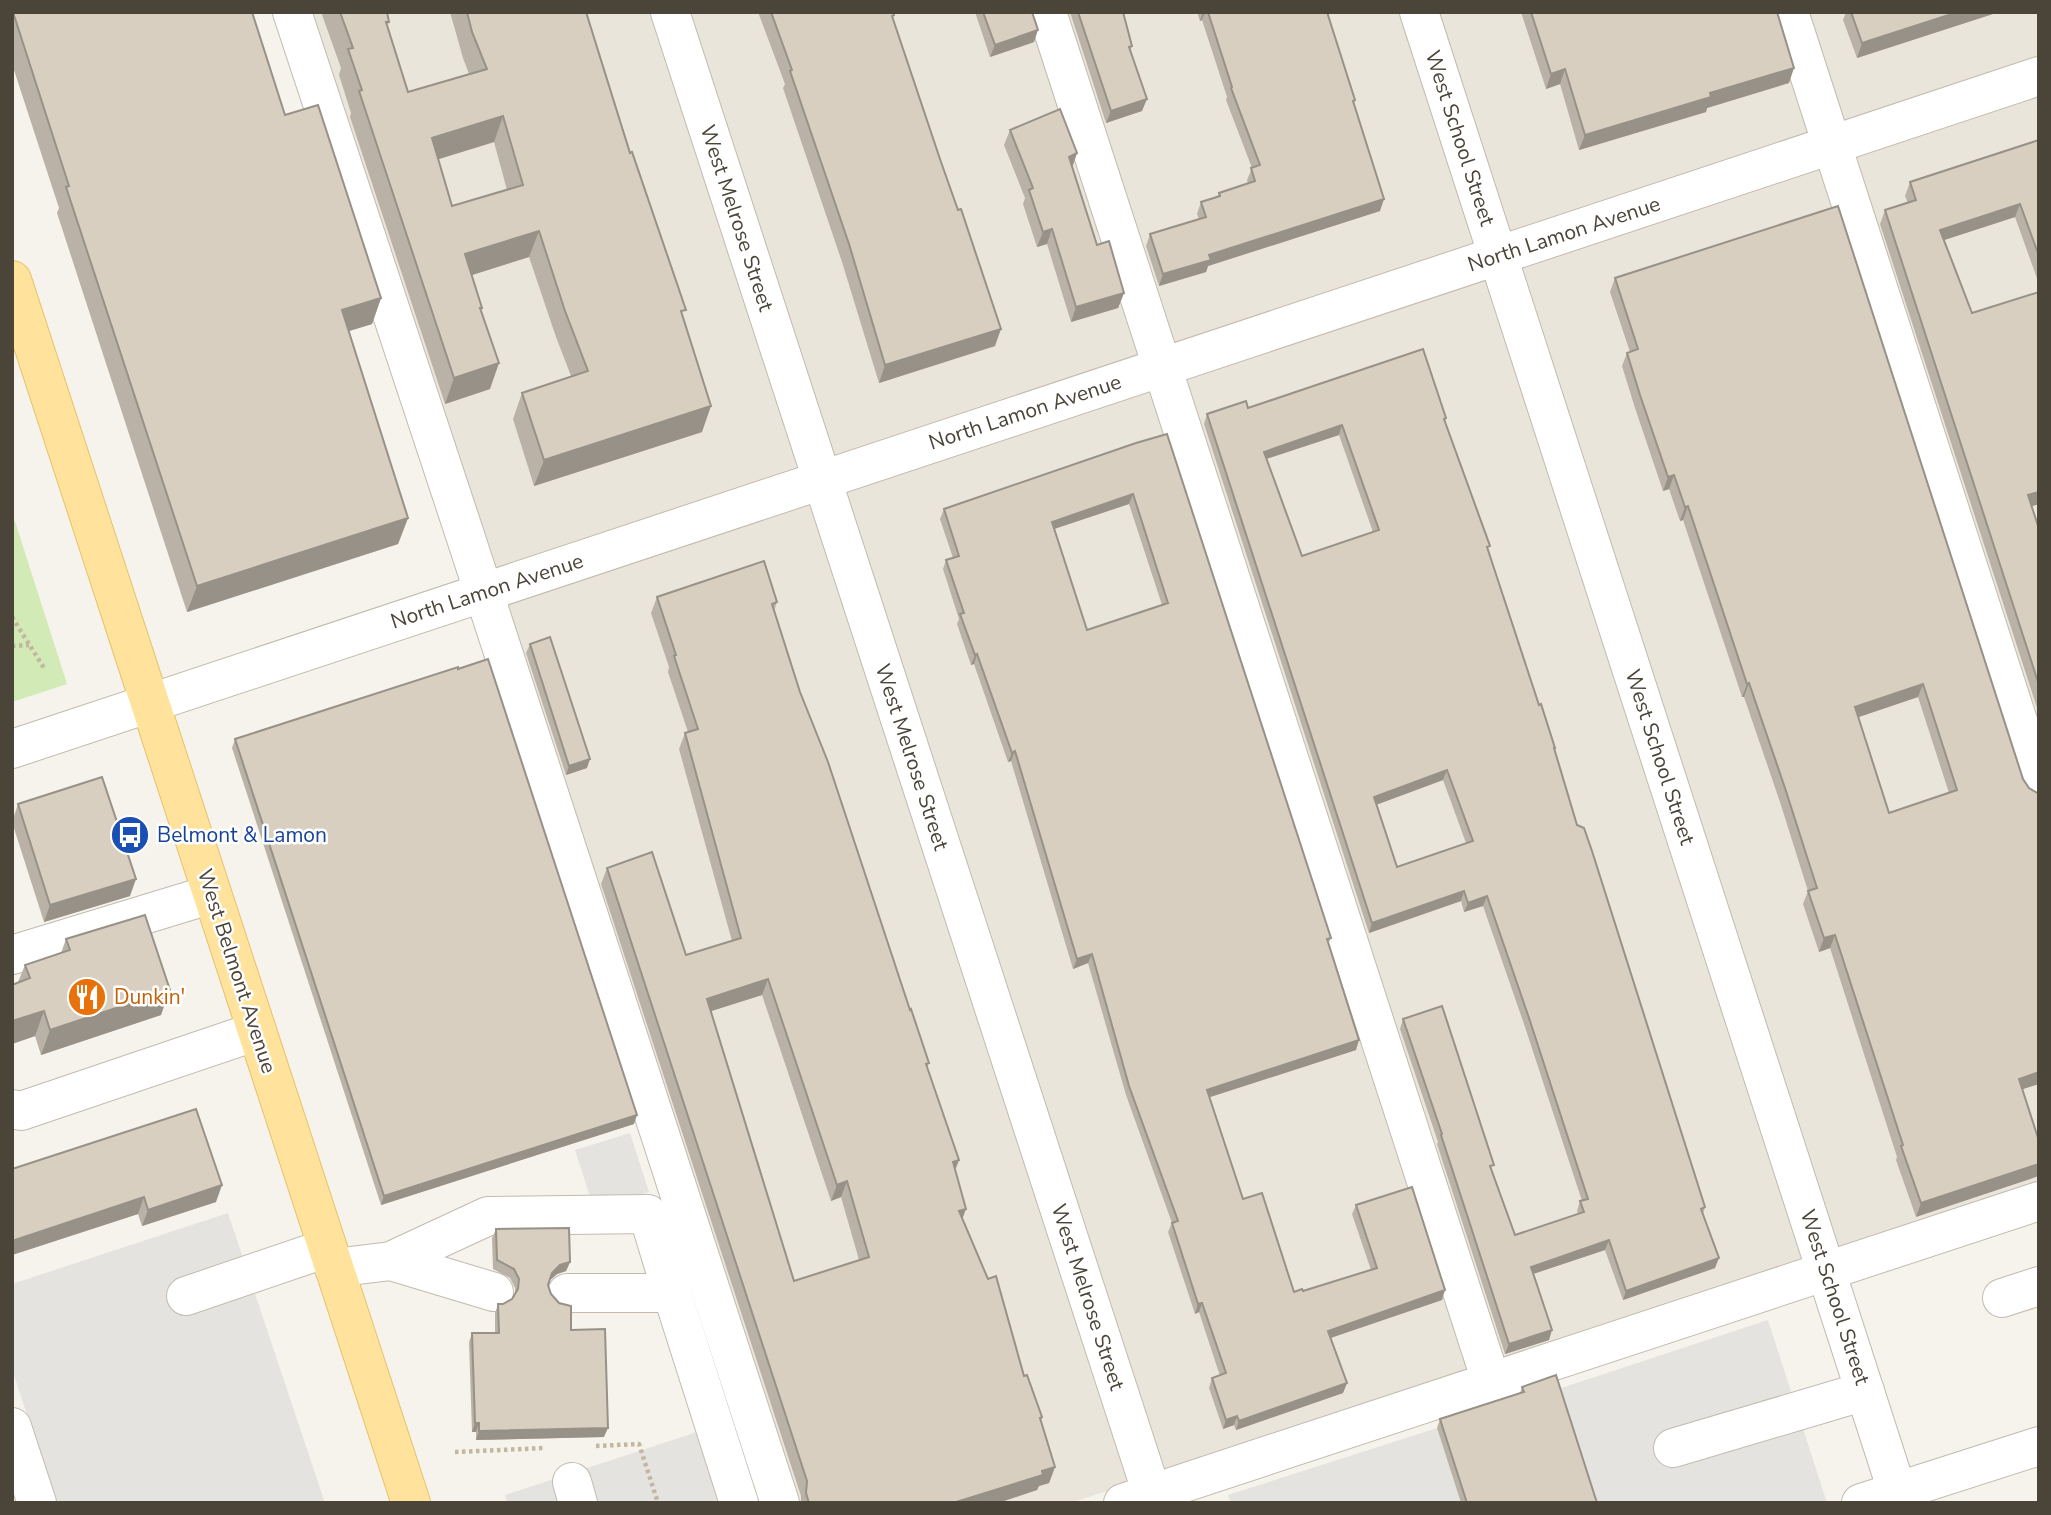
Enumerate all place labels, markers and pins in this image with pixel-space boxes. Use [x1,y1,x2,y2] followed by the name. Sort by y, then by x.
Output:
[109,814,151,856] bus stop icon: Belmont & Lamon
[157,821,327,849] place label: Belmont & Lamon
[66,976,108,1018] restaurant icon: Dunkin'
[114,983,185,1011] place label: Dunkin'

